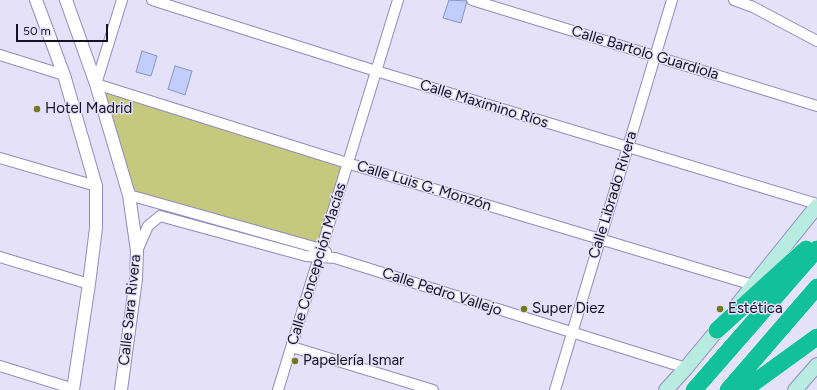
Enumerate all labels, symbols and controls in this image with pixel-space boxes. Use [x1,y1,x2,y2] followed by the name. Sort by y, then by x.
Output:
[18,16,110,42] scale bar
[569,22,721,84] street label: Calle Bartolo Guardiola
[23,24,51,38] text: 50 m
[418,76,550,132] street label: Calle Maximino Ríos
[45,100,132,118] place label: Hotel Madrid
[32,104,42,114] marker: Hotel Madrid
[585,129,641,261] street label: Calle Librado Rivera
[355,157,493,215] street label: Calle Luis G. Monzón
[284,181,350,347] street label: Calle Concepción Macías
[115,254,145,366] street label: Calle Sara Rivera
[380,264,504,320] street label: Calle Pedro Vallejo
[532,300,605,318] place label: Super Diez
[728,300,783,318] place label: Estética
[519,304,529,314] marker: Super Diez
[715,304,725,314] marker: Estética
[303,352,404,370] place label: Papelería Ismar
[290,356,300,366] marker: Papelería Ismar

